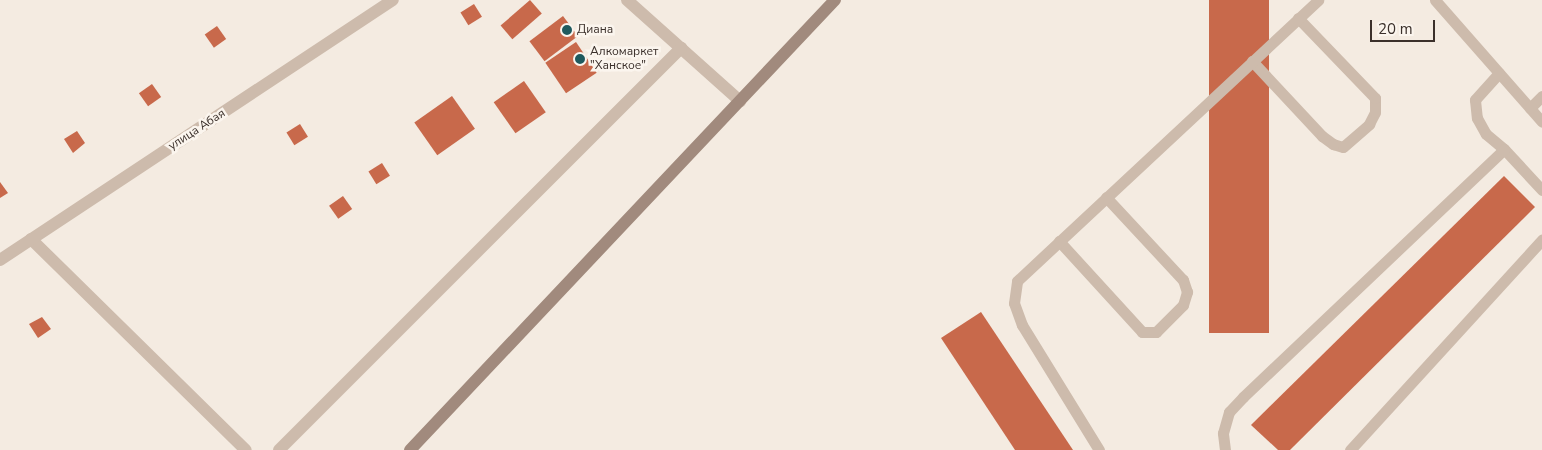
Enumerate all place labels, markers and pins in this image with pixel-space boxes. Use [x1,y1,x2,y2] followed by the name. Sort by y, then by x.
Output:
[577,23,613,37] place label: Диана
[561,24,573,36] marker: Диана
[590,45,658,73] place label: Алкомаркет "Ханское"
[574,53,586,65] marker: Алкомаркет "Ханское"

